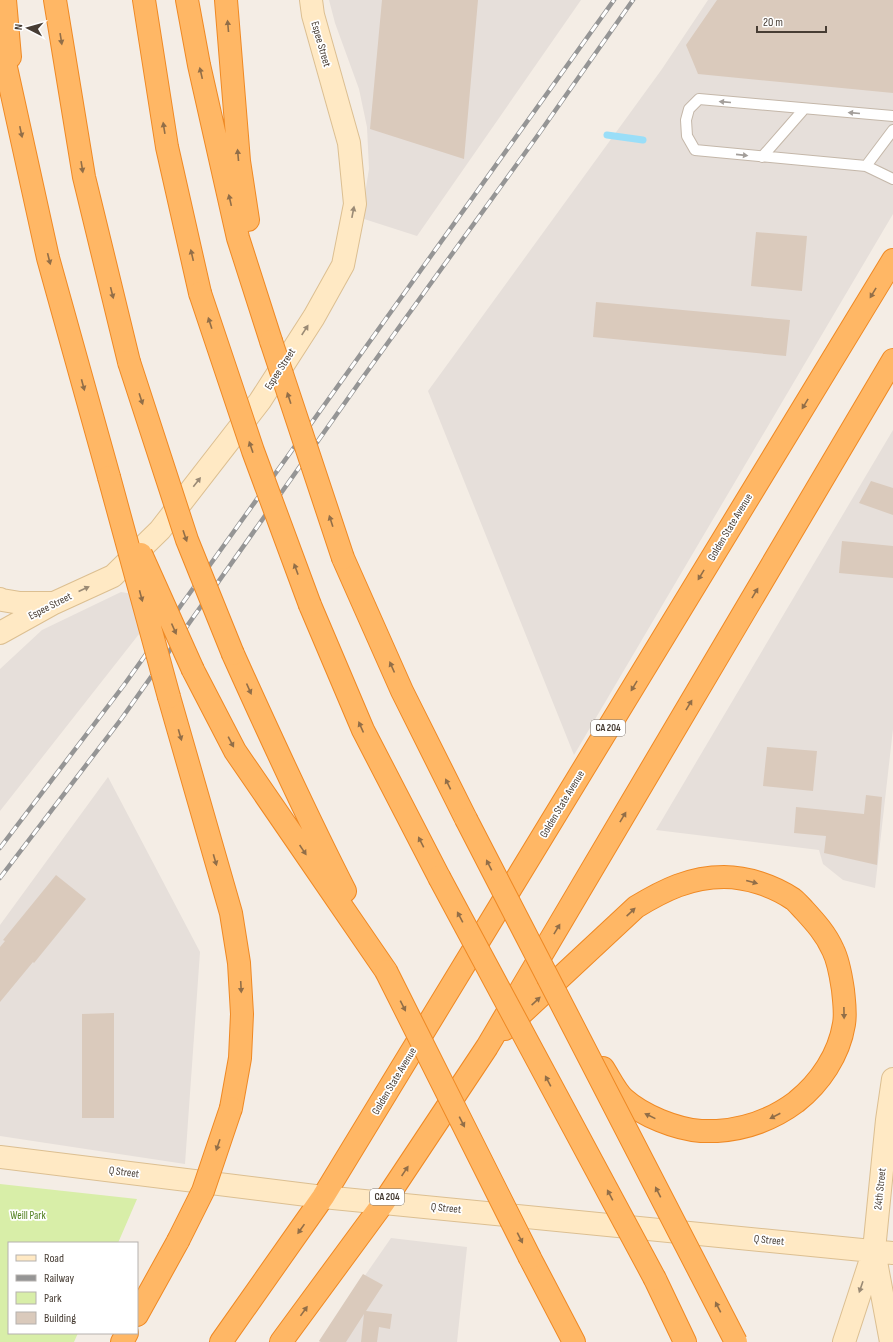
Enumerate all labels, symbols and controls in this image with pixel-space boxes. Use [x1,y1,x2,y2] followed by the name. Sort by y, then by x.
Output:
[8,8,48,48] north arrow
[757,8,826,34] scale bar
[763,15,783,30] text: 20 m
[224,20,231,32] one-way arrow
[308,20,334,69] street label: Espee Street
[12,23,25,31] text: N
[58,32,64,45] one-way arrow
[197,67,203,80] one-way arrow
[719,98,731,105] one-way arrow
[848,110,860,116] one-way arrow
[161,122,167,134] one-way arrow
[18,126,24,138] one-way arrow
[235,149,242,161] one-way arrow
[736,152,748,158] one-way arrow
[79,161,85,173] one-way arrow
[226,194,232,206] one-way arrow
[350,205,356,218] one-way arrow
[188,249,194,261] one-way arrow
[46,253,52,265] one-way arrow
[110,287,116,300] one-way arrow
[869,287,876,299] one-way arrow
[207,317,213,329] one-way arrow
[301,325,309,336] one-way arrow
[262,345,299,392] street label: Espee Street
[80,379,86,391] one-way arrow
[286,391,292,403] one-way arrow
[138,393,144,405] one-way arrow
[802,398,809,410] one-way arrow
[248,440,254,452] one-way arrow
[193,476,201,487] one-way arrow
[705,491,755,563] street label: Golden State Avenue
[327,515,333,527] one-way arrow
[183,530,189,542] one-way arrow
[293,562,299,574] one-way arrow
[698,569,705,581] one-way arrow
[79,586,90,592] one-way arrow
[752,587,759,599] one-way arrow
[26,589,74,622] street label: Espee Street
[138,590,144,602] one-way arrow
[171,623,177,634] one-way arrow
[389,662,395,673] one-way arrow
[630,680,637,692] one-way arrow
[246,684,252,695] one-way arrow
[685,700,693,710] one-way arrow
[358,720,364,732] one-way arrow
[591,720,625,736] road number: CA 204
[177,729,183,741] one-way arrow
[227,736,234,748] one-way arrow
[537,768,587,840] street label: Golden State Avenue
[445,779,452,790] one-way arrow
[619,811,626,823] one-way arrow
[418,836,424,848] one-way arrow
[299,845,307,855] one-way arrow
[212,854,218,866] one-way arrow
[486,859,492,871] one-way arrow
[746,879,758,885] one-way arrow
[625,907,636,916] one-way arrow
[457,911,463,923] one-way arrow
[553,923,560,935] one-way arrow
[237,981,244,993] one-way arrow
[531,996,541,1006] one-way arrow
[400,1000,407,1011] one-way arrow
[841,1007,848,1019] one-way arrow
[369,1045,419,1117] street label: Golden State Avenue
[545,1075,552,1086] one-way arrow
[644,1112,656,1119] one-way arrow
[769,1113,781,1119] one-way arrow
[459,1116,465,1128] one-way arrow
[215,1140,221,1152] one-way arrow
[108,1164,141,1180] street label: Q Street
[401,1165,408,1177] one-way arrow
[871,1167,889,1211] street label: 24th Street
[655,1186,661,1198] one-way arrow
[370,1189,404,1205] road number: CA 204
[606,1189,613,1201] one-way arrow
[430,1200,462,1216] street label: Q Street
[10,1209,46,1222] park label: Weill Park
[297,1223,305,1234] one-way arrow
[517,1232,523,1244] one-way arrow
[753,1232,785,1248] street label: Q Street
[8,1242,138,1334] legend
[44,1251,64,1266] text: Road
[44,1271,75,1286] text: Railway
[858,1282,864,1294] one-way arrow
[44,1291,62,1306] text: Park
[715,1302,721,1313] one-way arrow
[300,1305,309,1316] one-way arrow
[44,1311,76,1326] text: Building

